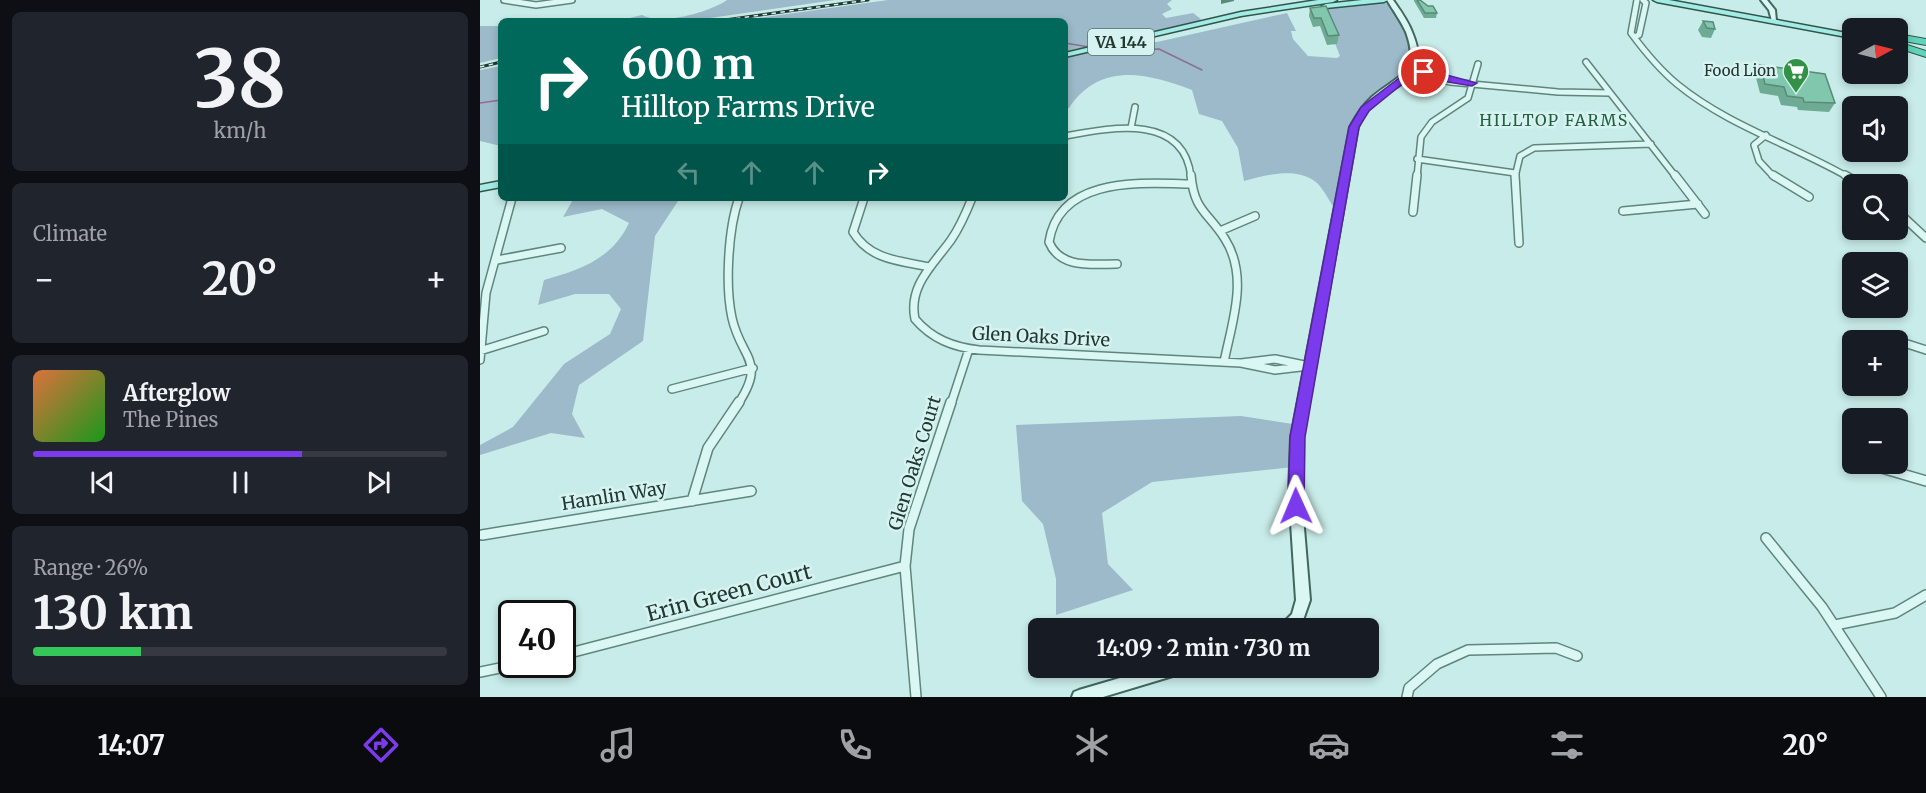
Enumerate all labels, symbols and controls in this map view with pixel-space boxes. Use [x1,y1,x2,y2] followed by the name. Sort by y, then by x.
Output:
[1842,18,1908,84] north arrow
[1842,18,1908,474] map controls
[1088,29,1154,55] road number: VA 144
[194,30,286,128] text: 38
[621,38,755,90] text: 600 m
[522,42,600,120] icon: right
[1398,46,1449,97] pin
[1407,55,1440,88] icon: arrive
[1781,56,1811,94] supermarket icon: Food Lion
[1704,61,1776,80] place label: Food Lion
[621,90,875,124] text: Hilltop Farms Drive
[1842,96,1908,162] button: sound
[1479,110,1629,130] district label: HILLTOP FARMS
[214,118,266,143] text: km/h
[672,156,705,189] icon: left
[735,156,768,189] icon: ahead
[798,156,831,189] icon: ahead
[861,156,894,189] icon: right
[1842,174,1908,240] button: search
[33,221,107,246] text: Climate
[202,251,278,307] text: 20°
[1842,252,1908,318] button: layers
[33,259,55,300] text: −
[425,259,447,300] text: +
[971,321,1111,352] street label: Glen Oaks Drive
[1842,330,1908,396] button: +
[123,379,230,407] text: Afterglow
[883,393,946,533] street label: Glen Oaks Court
[123,407,218,432] text: The Pines
[1842,408,1908,474] button: −
[86,466,119,499] icon: previous
[224,466,257,499] icon: pause
[362,466,395,499] icon: next
[1264,474,1328,538] position arrow
[560,476,669,515] street label: Hamlin Way
[33,555,148,580] text: Range · 26%
[643,557,814,628] street label: Erin Green Court
[33,585,193,641] text: 130 km
[498,600,576,678] speed limit sign: 40
[1097,634,1310,662] text: 14:09 · 2 min · 730 m
[360,724,402,766] icon: directions
[597,724,639,766] icon: music
[834,724,876,766] icon: phone
[1071,724,1113,766] icon: climate
[1308,724,1350,766] icon: car
[1546,724,1588,766] icon: filters
[98,728,165,762] text: 14:07
[1783,728,1828,762] text: 20°

